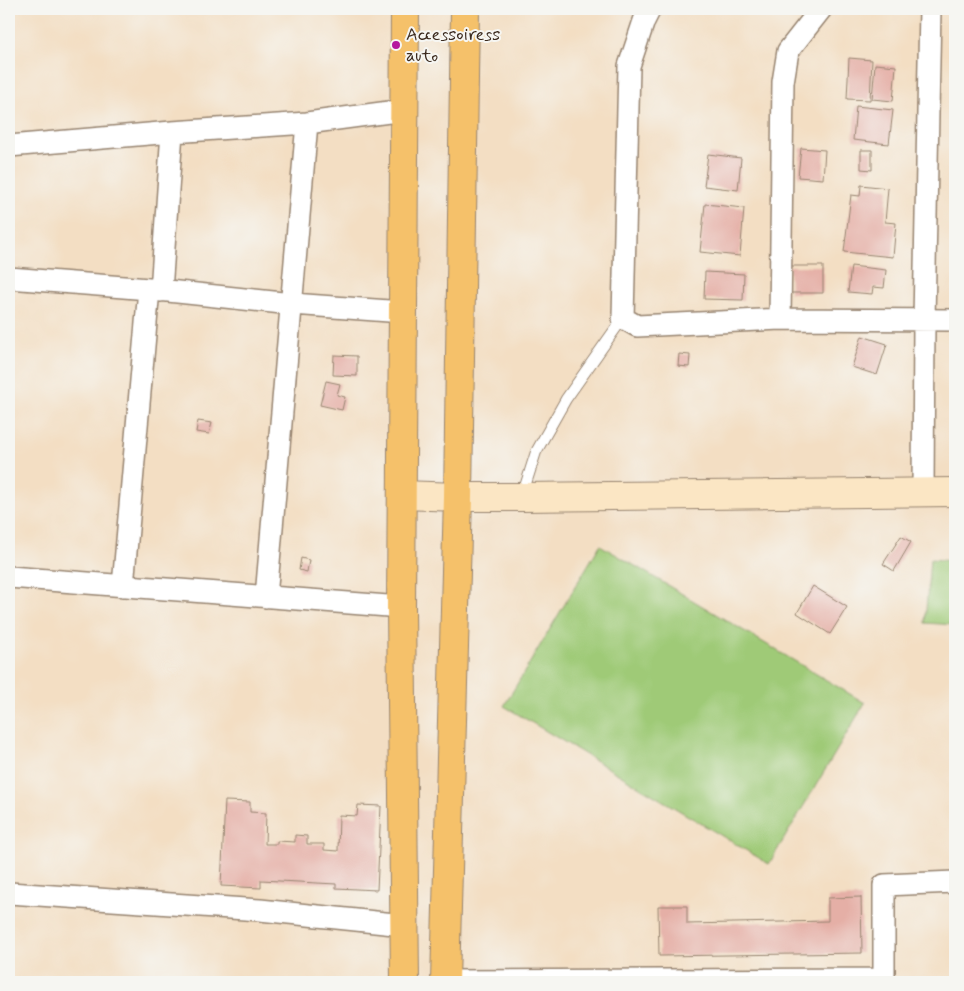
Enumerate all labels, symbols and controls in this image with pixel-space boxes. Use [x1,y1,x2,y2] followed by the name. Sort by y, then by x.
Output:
[406,23,500,68] place label: Accessoiress auto
[390,39,402,51] marker: Accessoiress auto

